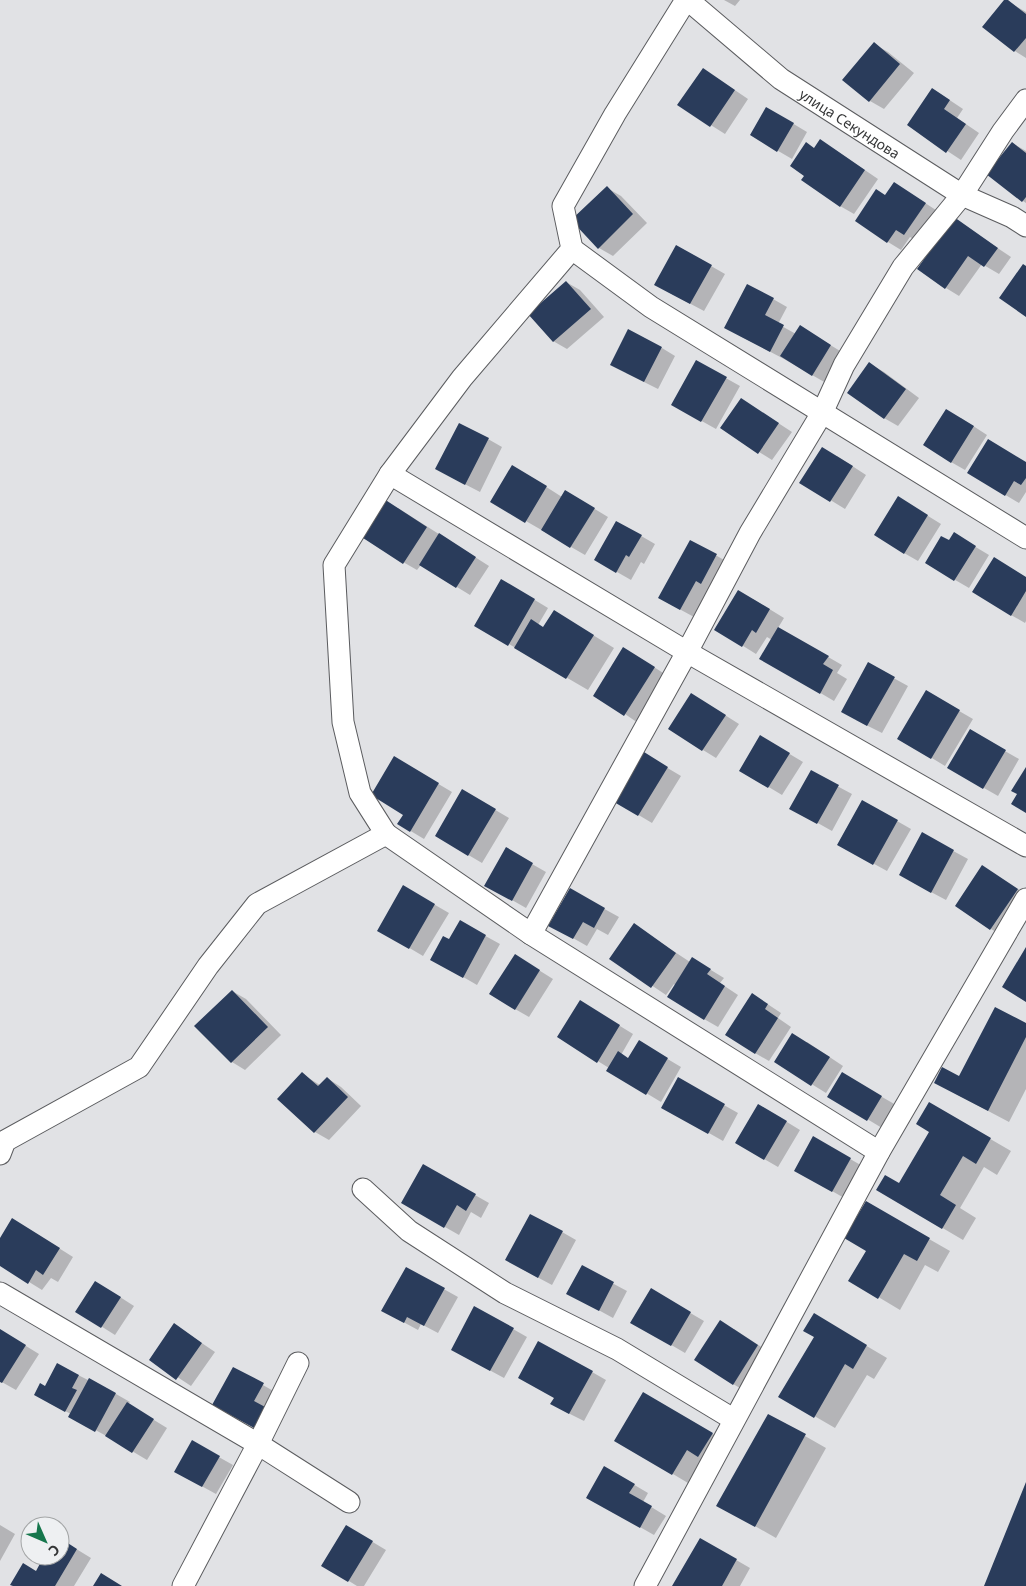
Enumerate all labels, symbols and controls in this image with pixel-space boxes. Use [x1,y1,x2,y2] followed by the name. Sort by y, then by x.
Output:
[796,84,904,162] street label: улица Секундова
[20,1516,70,1566] north arrow
[45,1541,64,1560] text: С

